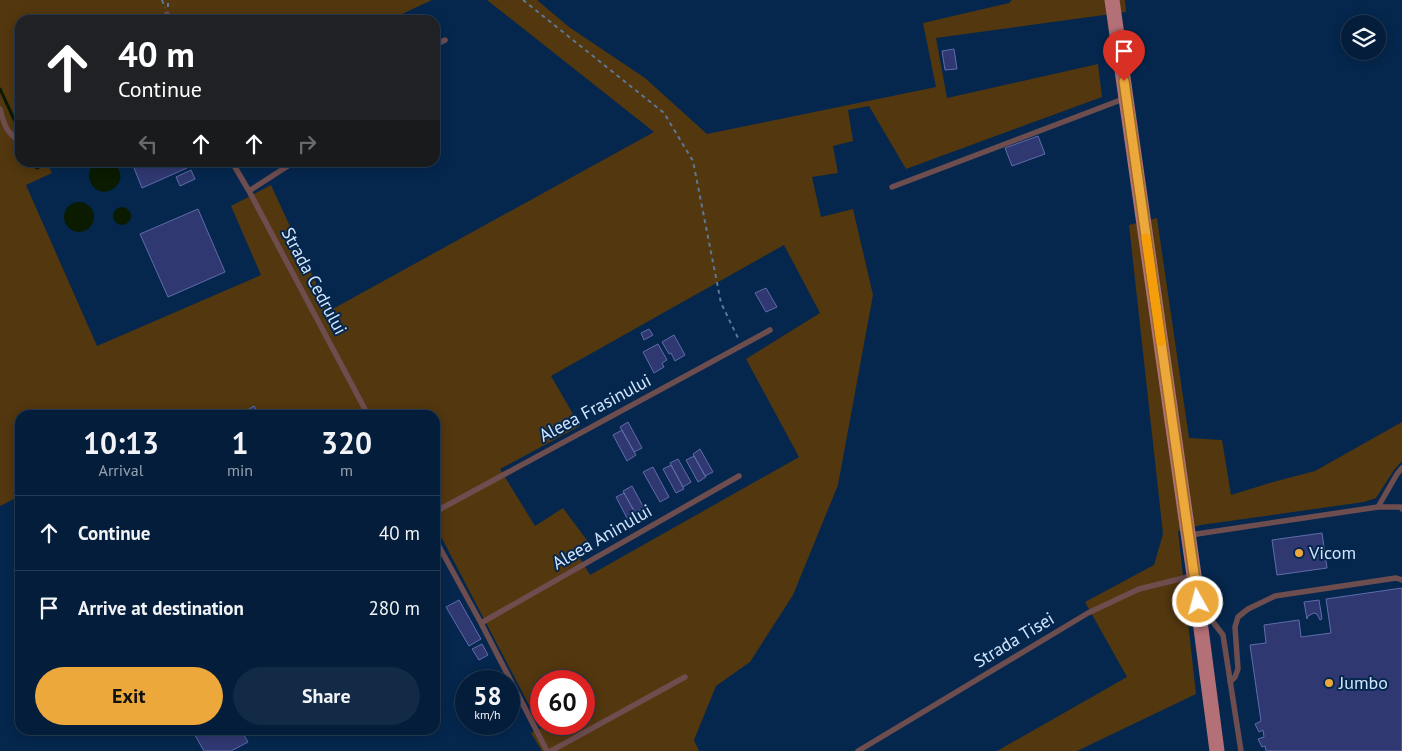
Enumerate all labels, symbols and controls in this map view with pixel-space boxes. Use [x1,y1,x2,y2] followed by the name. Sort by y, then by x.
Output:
[1341,15,1386,60] map controls
[1341,15,1386,60] button: layers
[1103,30,1145,81] pin
[118,31,195,77] text: 40 m
[35,35,100,100] icon: ahead
[1110,37,1138,65] icon: arrive
[118,75,202,103] text: Continue
[134,130,162,158] icon: left
[187,130,215,158] icon: ahead
[240,130,268,158] icon: ahead
[293,130,321,158] icon: right
[277,223,352,338] street label: Strada Cedrului
[535,368,655,447] street label: Aleea Frasinului
[83,423,159,462] text: 10:13
[232,423,249,462] text: 1
[321,423,372,462] text: 320
[99,460,143,480] text: Arrival
[227,460,253,480] text: min
[340,460,353,480] text: m
[548,499,656,574] street label: Aleea Aninului
[35,519,63,547] icon: ahead
[78,521,150,545] text: Continue
[379,521,420,545] text: 40 m
[1308,541,1356,564] place label: Vicom
[1293,547,1305,559] marker: Vicom
[1171,575,1223,627] position arrow
[35,594,63,622] icon: arrive
[78,596,244,620] text: Arrive at destination
[368,596,420,620] text: 280 m
[969,607,1058,673] street label: Strada Tisei
[35,667,223,725] button: Exit
[233,667,420,725] button: Share
[530,670,595,735] speed limit sign: 60
[1338,671,1388,694] place label: Jumbo
[1323,677,1335,689] marker: Jumbo
[473,680,502,712] text: 58
[474,707,501,722] text: km/h

